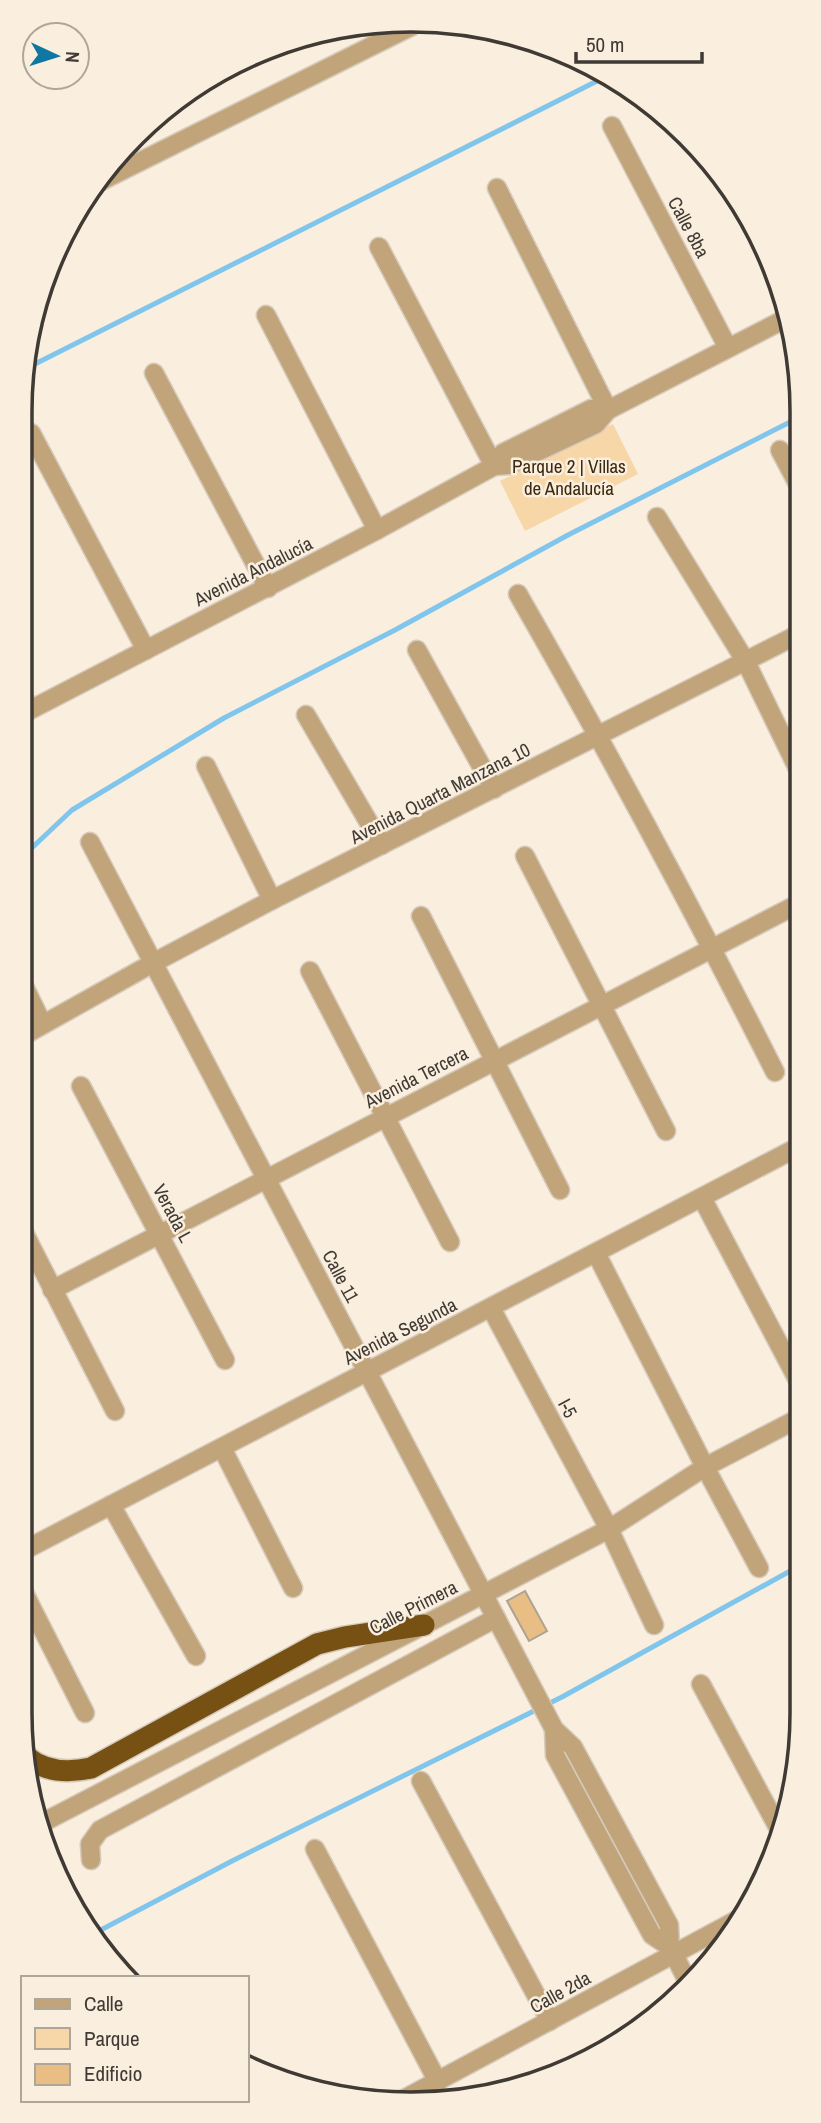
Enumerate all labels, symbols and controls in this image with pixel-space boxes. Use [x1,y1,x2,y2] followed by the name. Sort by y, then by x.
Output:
[21,21,91,91] north arrow
[576,21,702,65] scale bar
[586,30,624,59] text: 50 m
[60,51,86,64] text: N
[662,192,716,262] street label: Calle 8ba
[512,453,626,501] park label: Parque 2 | Villas de Andalucía
[188,530,317,612] street label: Avenida Andalucía
[345,736,535,850] street label: Avenida Quarta Manzana 10
[359,1040,473,1115] street label: Avenida Tercera
[147,1179,199,1247] street label: Verada L
[316,1245,366,1307] street label: Calle 11
[338,1291,461,1371] street label: Avenida Segunda
[552,1394,584,1422] street label: I-5
[365,1574,462,1640] street label: Calle Primera
[525,1965,595,2019] street label: Calle 2da
[21,1976,248,2102] legend
[84,1989,123,2018] text: Calle
[84,2024,140,2053] text: Parque
[84,2059,142,2088] text: Edificio

